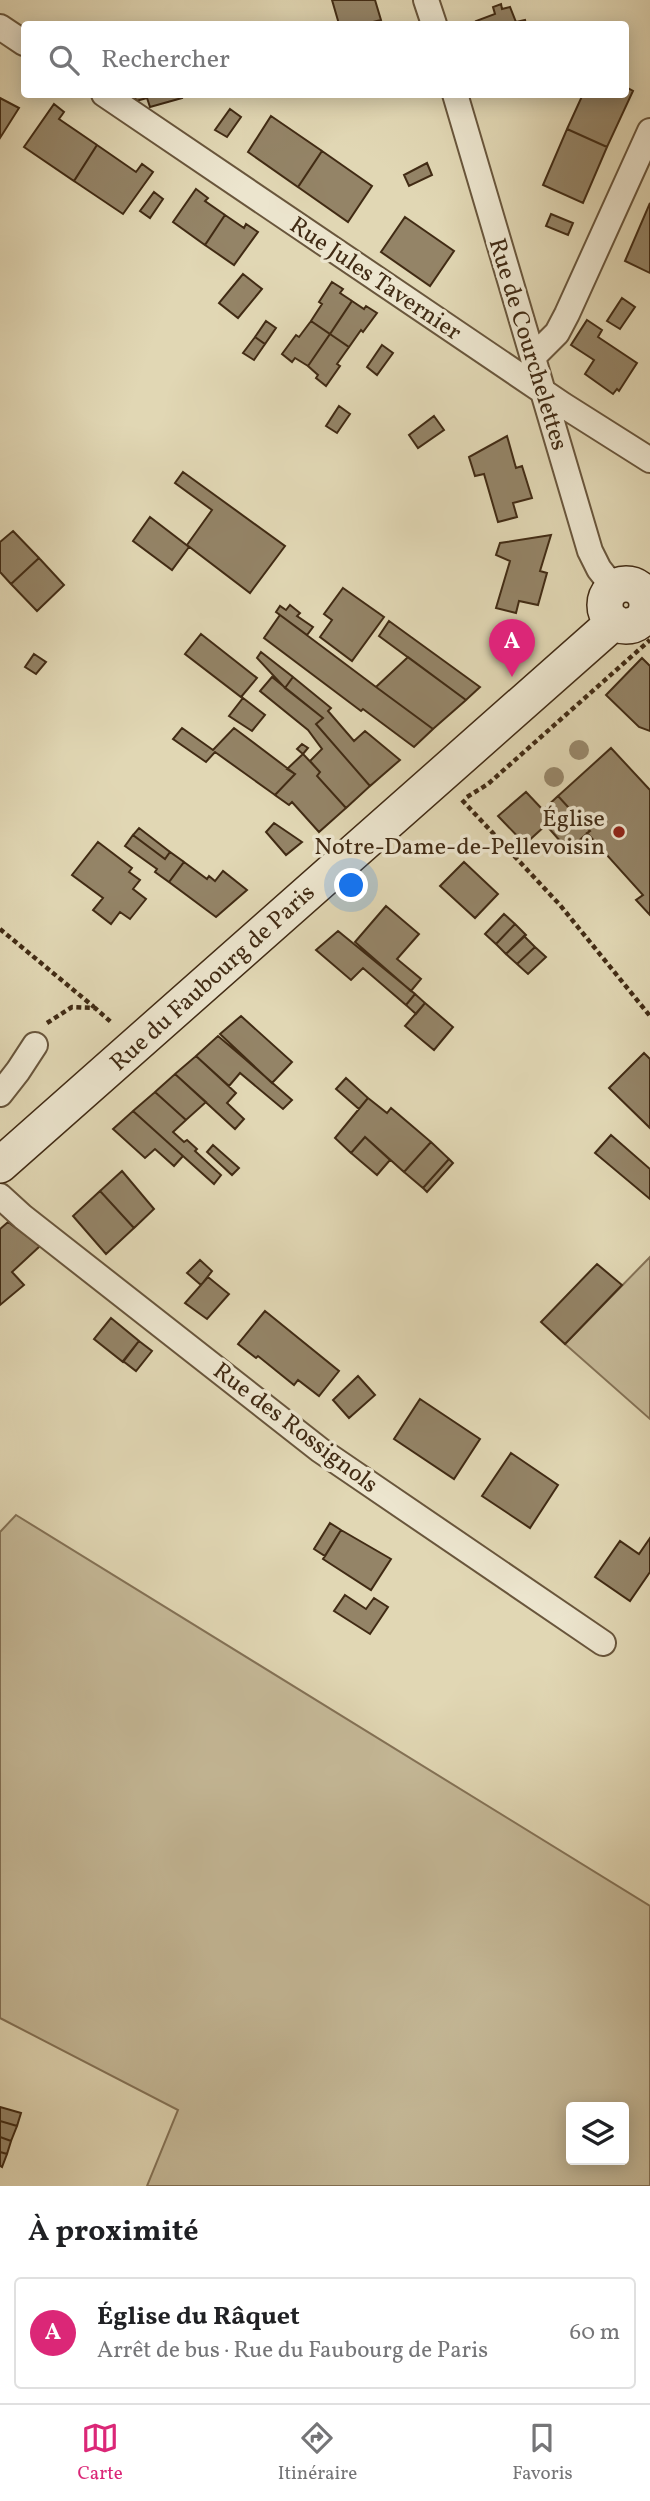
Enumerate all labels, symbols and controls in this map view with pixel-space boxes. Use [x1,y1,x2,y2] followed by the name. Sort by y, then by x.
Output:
[21,21,629,98] search box
[45,41,83,79] icon: search
[101,42,230,78] text: Rechercher
[282,209,468,350] street label: Rue Jules Tavernier
[479,234,576,455] street label: Rue de Courchelettes
[489,619,535,677] pin: A
[314,803,605,865] place label: Église Notre-Dame-de-Pellevoisin
[611,824,627,840] marker: Église Notre-Dame-de-Pellevoisin
[334,868,368,902] your location
[103,877,323,1080] street label: Rue du Faubourg de Paris
[205,1355,385,1502] street label: Rue des Rossignols
[566,2102,629,2165] map controls
[566,2102,629,2165] button: layers
[28,2211,199,2253] text: À proximité
[97,2299,300,2335] text: Église du Râquet
[45,2317,61,2349] text: A
[570,2317,620,2349] text: 60 m
[97,2335,488,2367] text: Arrêt de bus · Rue du Faubourg de Paris
[77,2419,123,2487] tab: Carte
[278,2419,357,2487] tab: Itinéraire
[512,2419,573,2487] tab: Favoris

